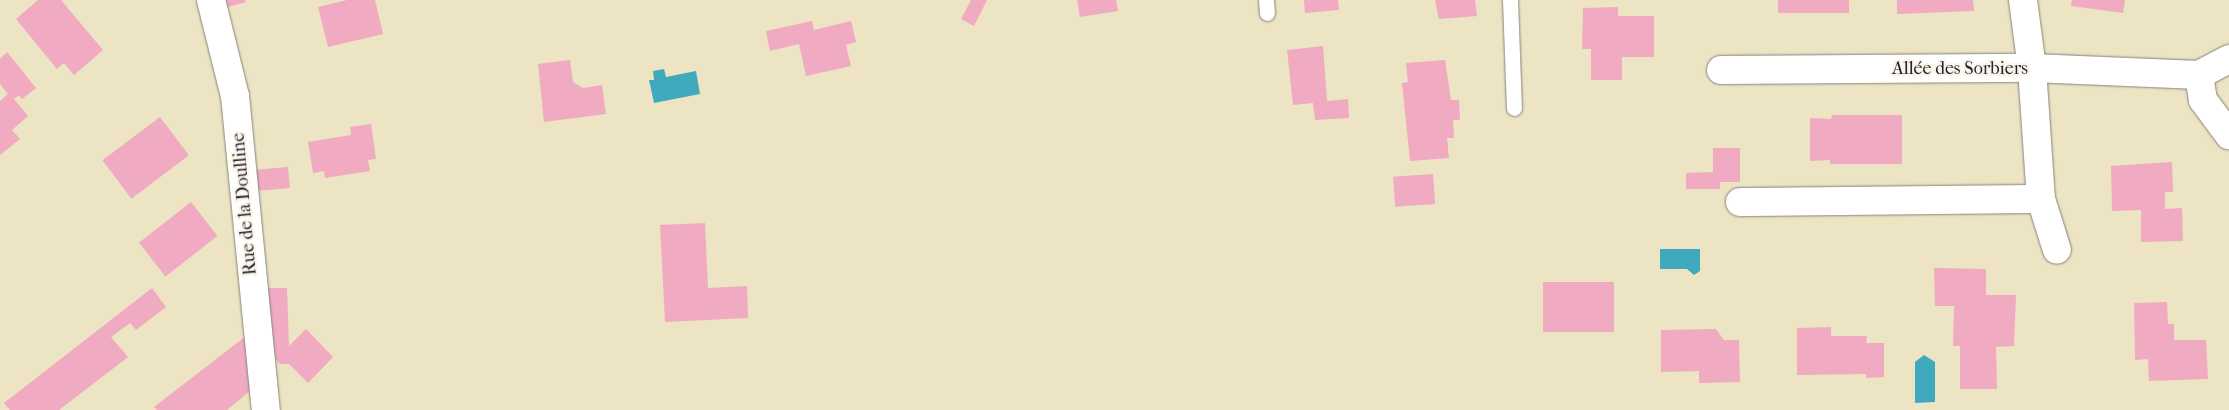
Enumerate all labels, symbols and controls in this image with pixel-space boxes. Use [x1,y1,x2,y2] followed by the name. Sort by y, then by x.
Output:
[1892,58,2028,80] street label: Allée des Sorbiers
[228,132,262,276] street label: Rue de la Doulline

